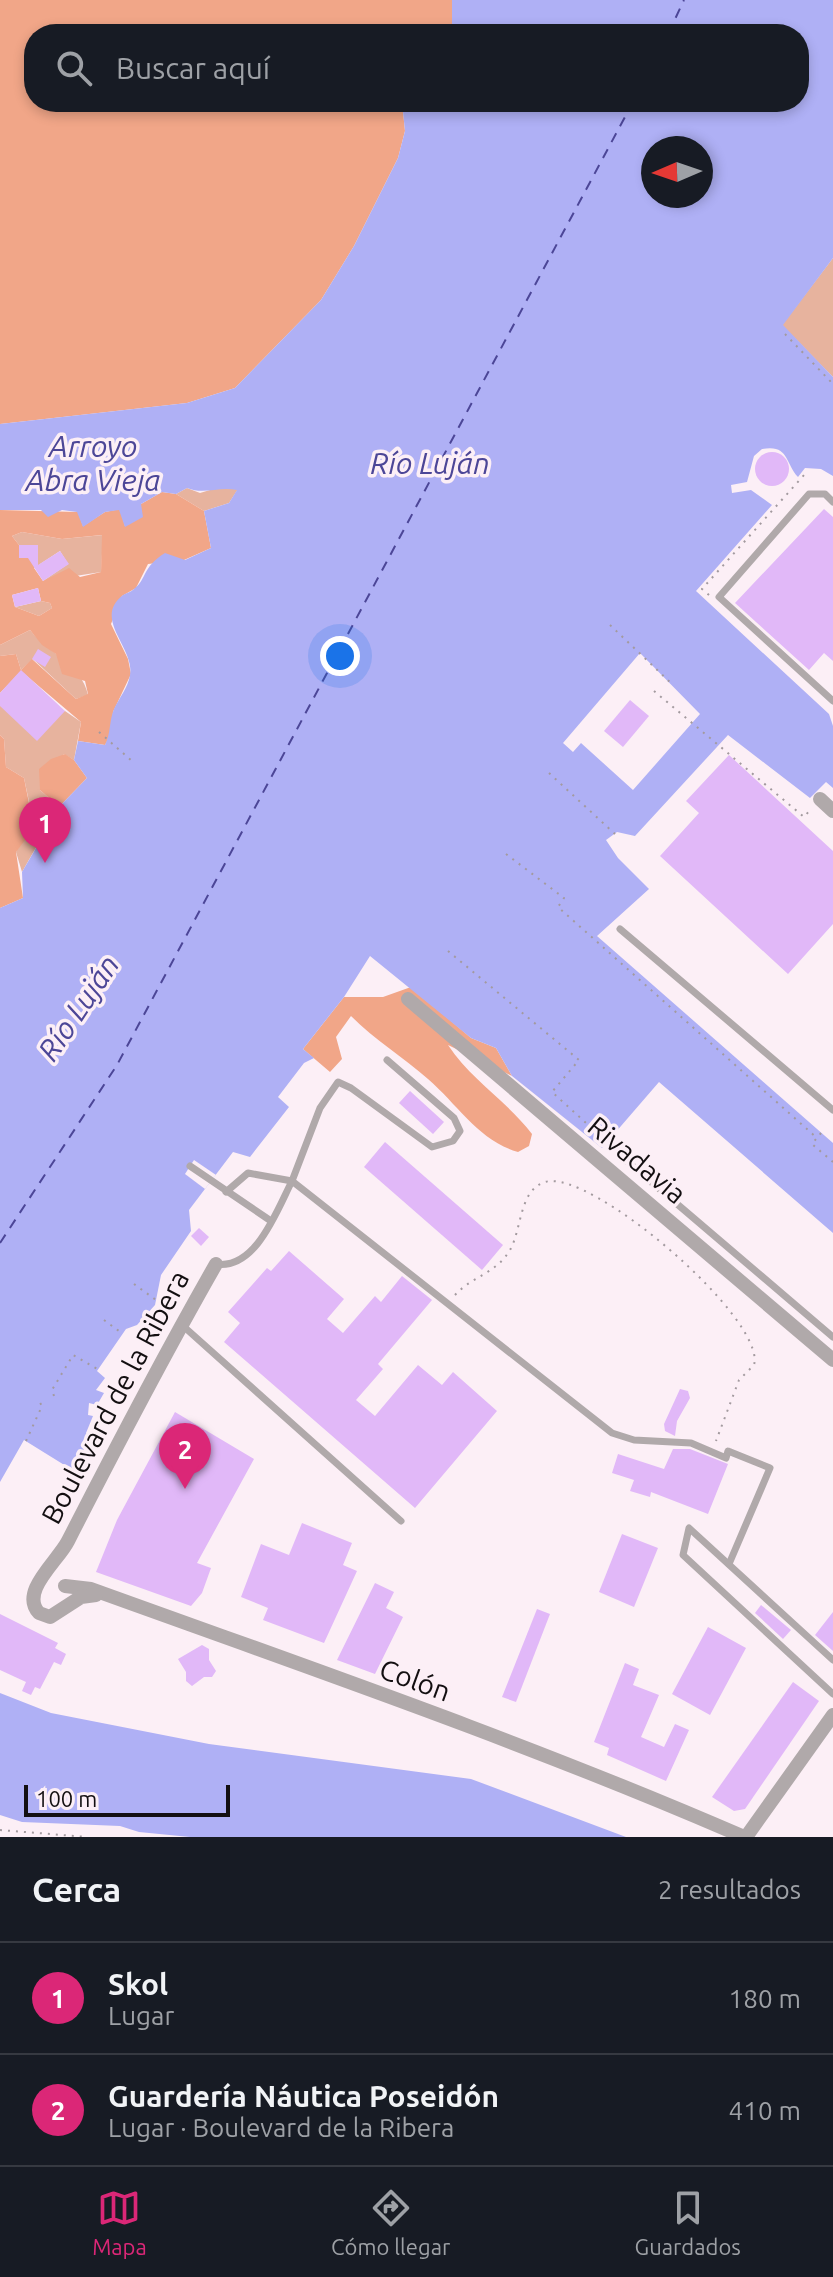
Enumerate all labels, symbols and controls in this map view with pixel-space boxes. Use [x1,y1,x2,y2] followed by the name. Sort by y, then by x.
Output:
[24,24,809,112] search box
[52,46,96,90] icon: search
[116,51,270,85] text: Buscar aquí
[641,136,713,208] north arrow
[24,429,160,497] water label: Arroyo Abra Vieja
[370,446,490,480] water label: Río Luján
[320,636,360,676] your location
[19,797,71,863] pin: 1
[31,948,126,1067] water label: Río Luján
[582,1110,692,1209] street label: Rivadavia
[35,1265,194,1528] street label: Boulevard de la Ribera
[159,1423,211,1489] pin: 2
[375,1652,455,1707] street label: Colón
[24,1781,230,1817] scale bar
[36,1786,97,1811] text: 100 m
[32,1870,121,1908] text: Cerca
[658,1875,801,1904] text: 2 resultados
[108,1967,168,2001] text: Skol
[51,1984,65,2013] text: 1
[729,1984,801,2013] text: 180 m
[108,2001,174,2030] text: Lugar
[108,2079,499,2113] text: Guardería Náutica Poseidón
[51,2096,65,2125] text: 2
[729,2096,801,2125] text: 410 m
[108,2113,454,2142] text: Lugar · Boulevard de la Ribera
[92,2186,147,2259] tab: Mapa
[331,2186,450,2259] tab: Cómo llegar
[635,2186,741,2259] tab: Guardados

